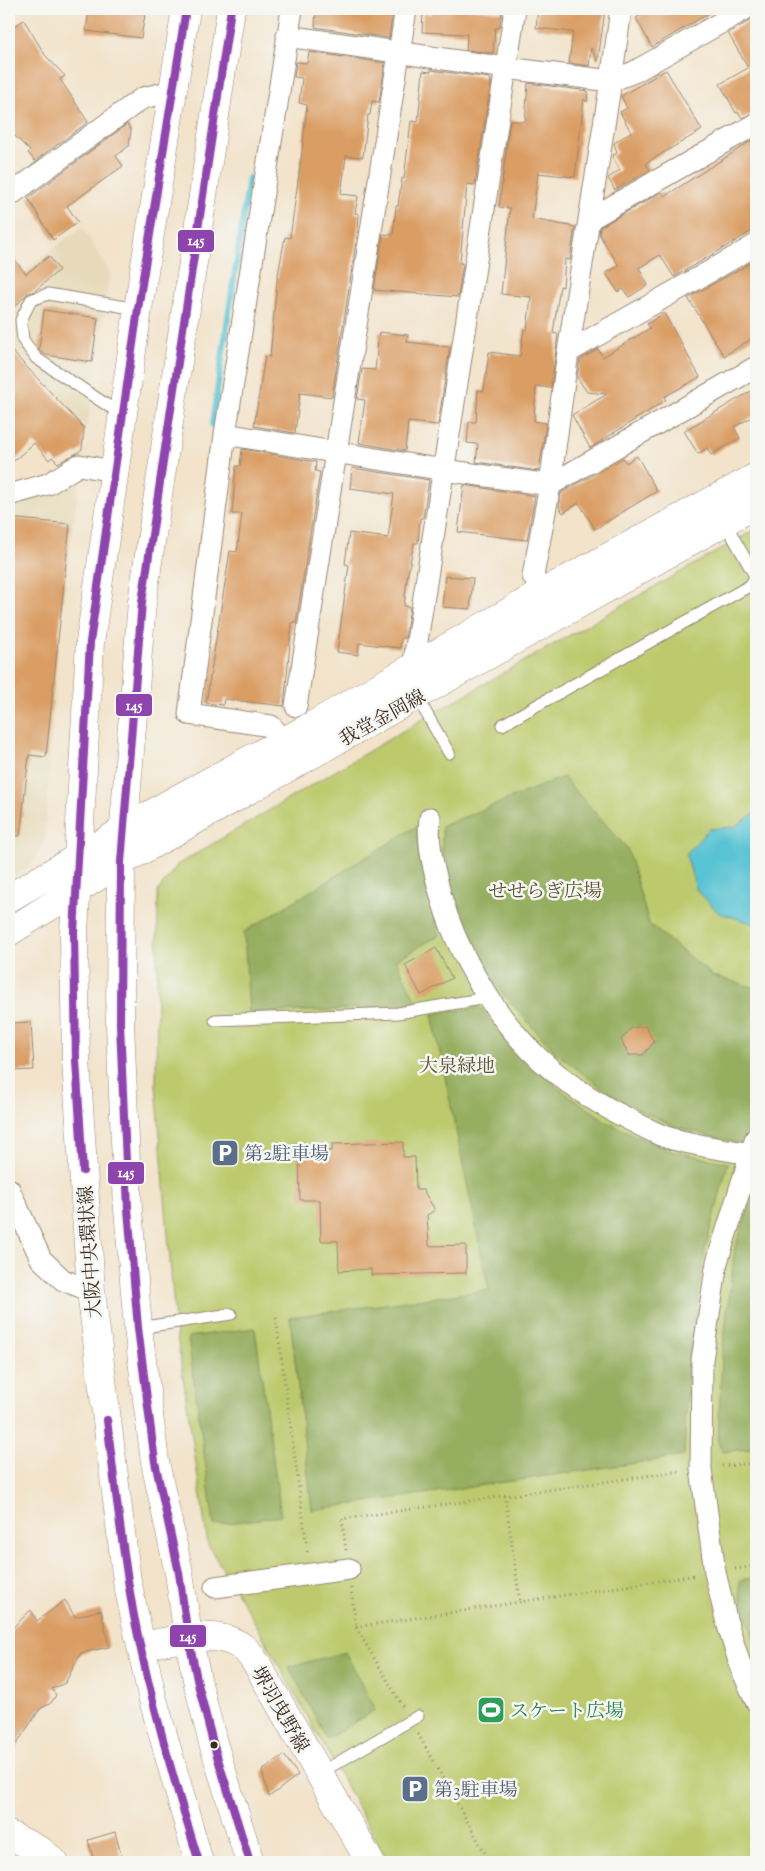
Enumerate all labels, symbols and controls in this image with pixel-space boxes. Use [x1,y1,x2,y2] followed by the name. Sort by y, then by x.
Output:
[177,229,215,253] line badge: 145
[188,232,205,252] text: 145
[335,684,431,754] street label: 我堂金岡線
[115,693,153,717] line badge: 145
[126,697,143,717] text: 145
[488,879,602,906] park label: せせらぎ広場
[419,1054,495,1081] park label: 大泉緑地
[210,1138,240,1168] parking icon: 第2駐車場
[244,1142,329,1169] place label: 第2駐車場
[107,1161,145,1185] line badge: 145
[118,1164,135,1184] text: 145
[73,1185,110,1319] street label: 大阪中央環状線
[169,1624,207,1648] line badge: 145
[180,1628,197,1648] text: 145
[243,1662,314,1758] street label: 堺羽曳野線
[476,1695,506,1725] sports icon: スケート広場
[510,1699,624,1726] place label: スケート広場
[209,1740,219,1750] unlabelled marker
[400,1774,430,1804] parking icon: 第3駐車場
[434,1778,518,1805] place label: 第3駐車場

